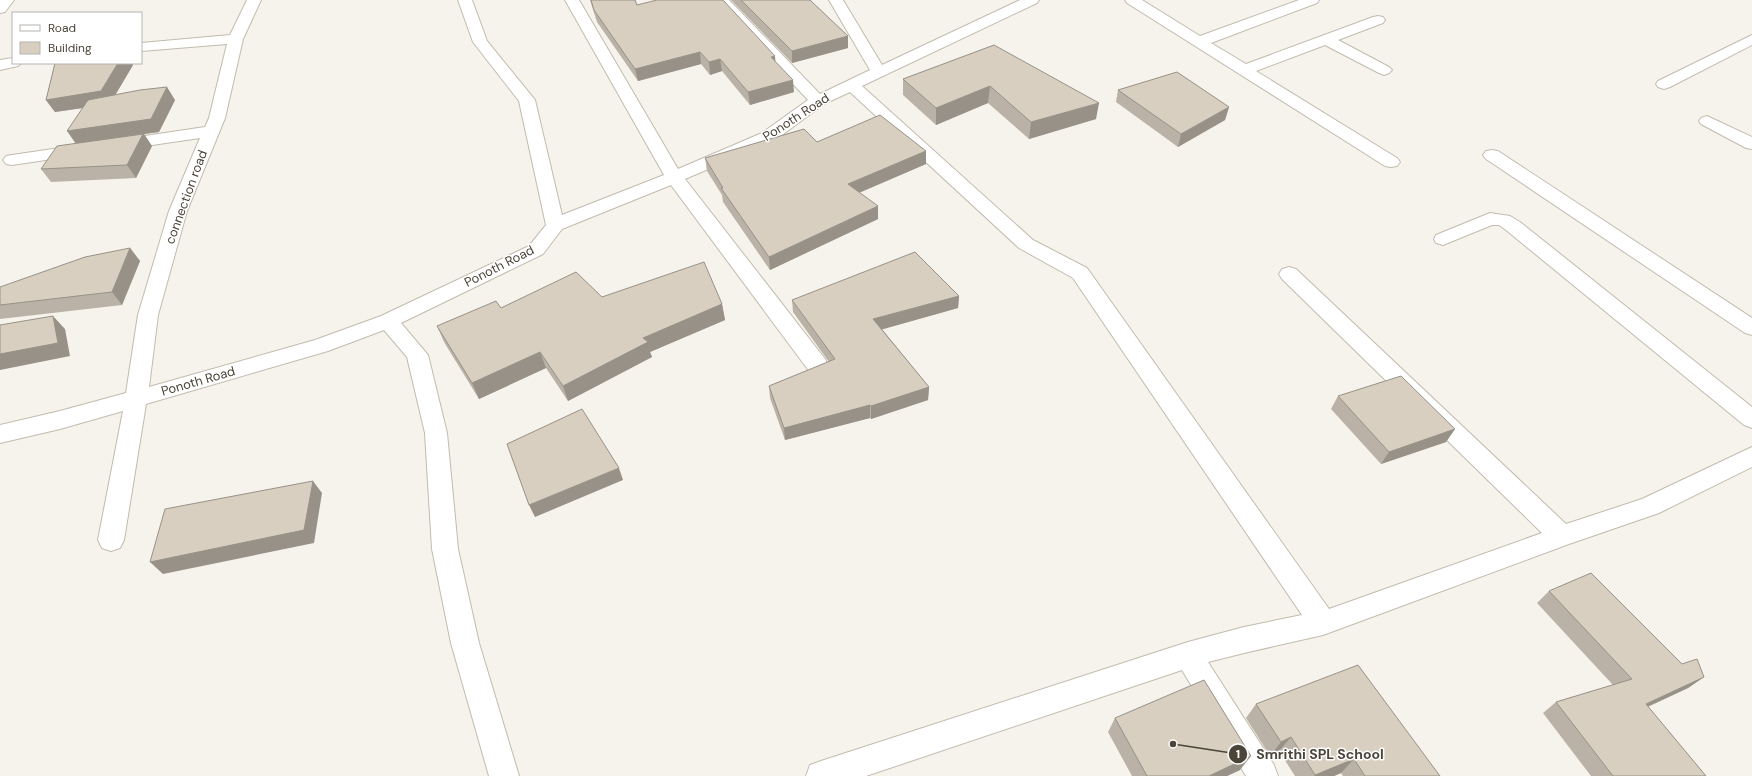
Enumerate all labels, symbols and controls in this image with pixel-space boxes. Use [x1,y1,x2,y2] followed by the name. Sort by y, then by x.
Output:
[12,12,142,64] legend
[48,20,76,36] text: Road
[48,40,92,56] text: Building
[759,89,833,145] street label: Ponoth Road
[161,148,211,246] street label: connection road
[461,241,537,291] street label: Ponoth Road
[159,362,237,400] street label: Ponoth Road
[1228,741,1392,767] callout: Smrithi SPL School
[1256,745,1384,763] text: Smrithi SPL School
[1236,746,1240,762] text: 1

